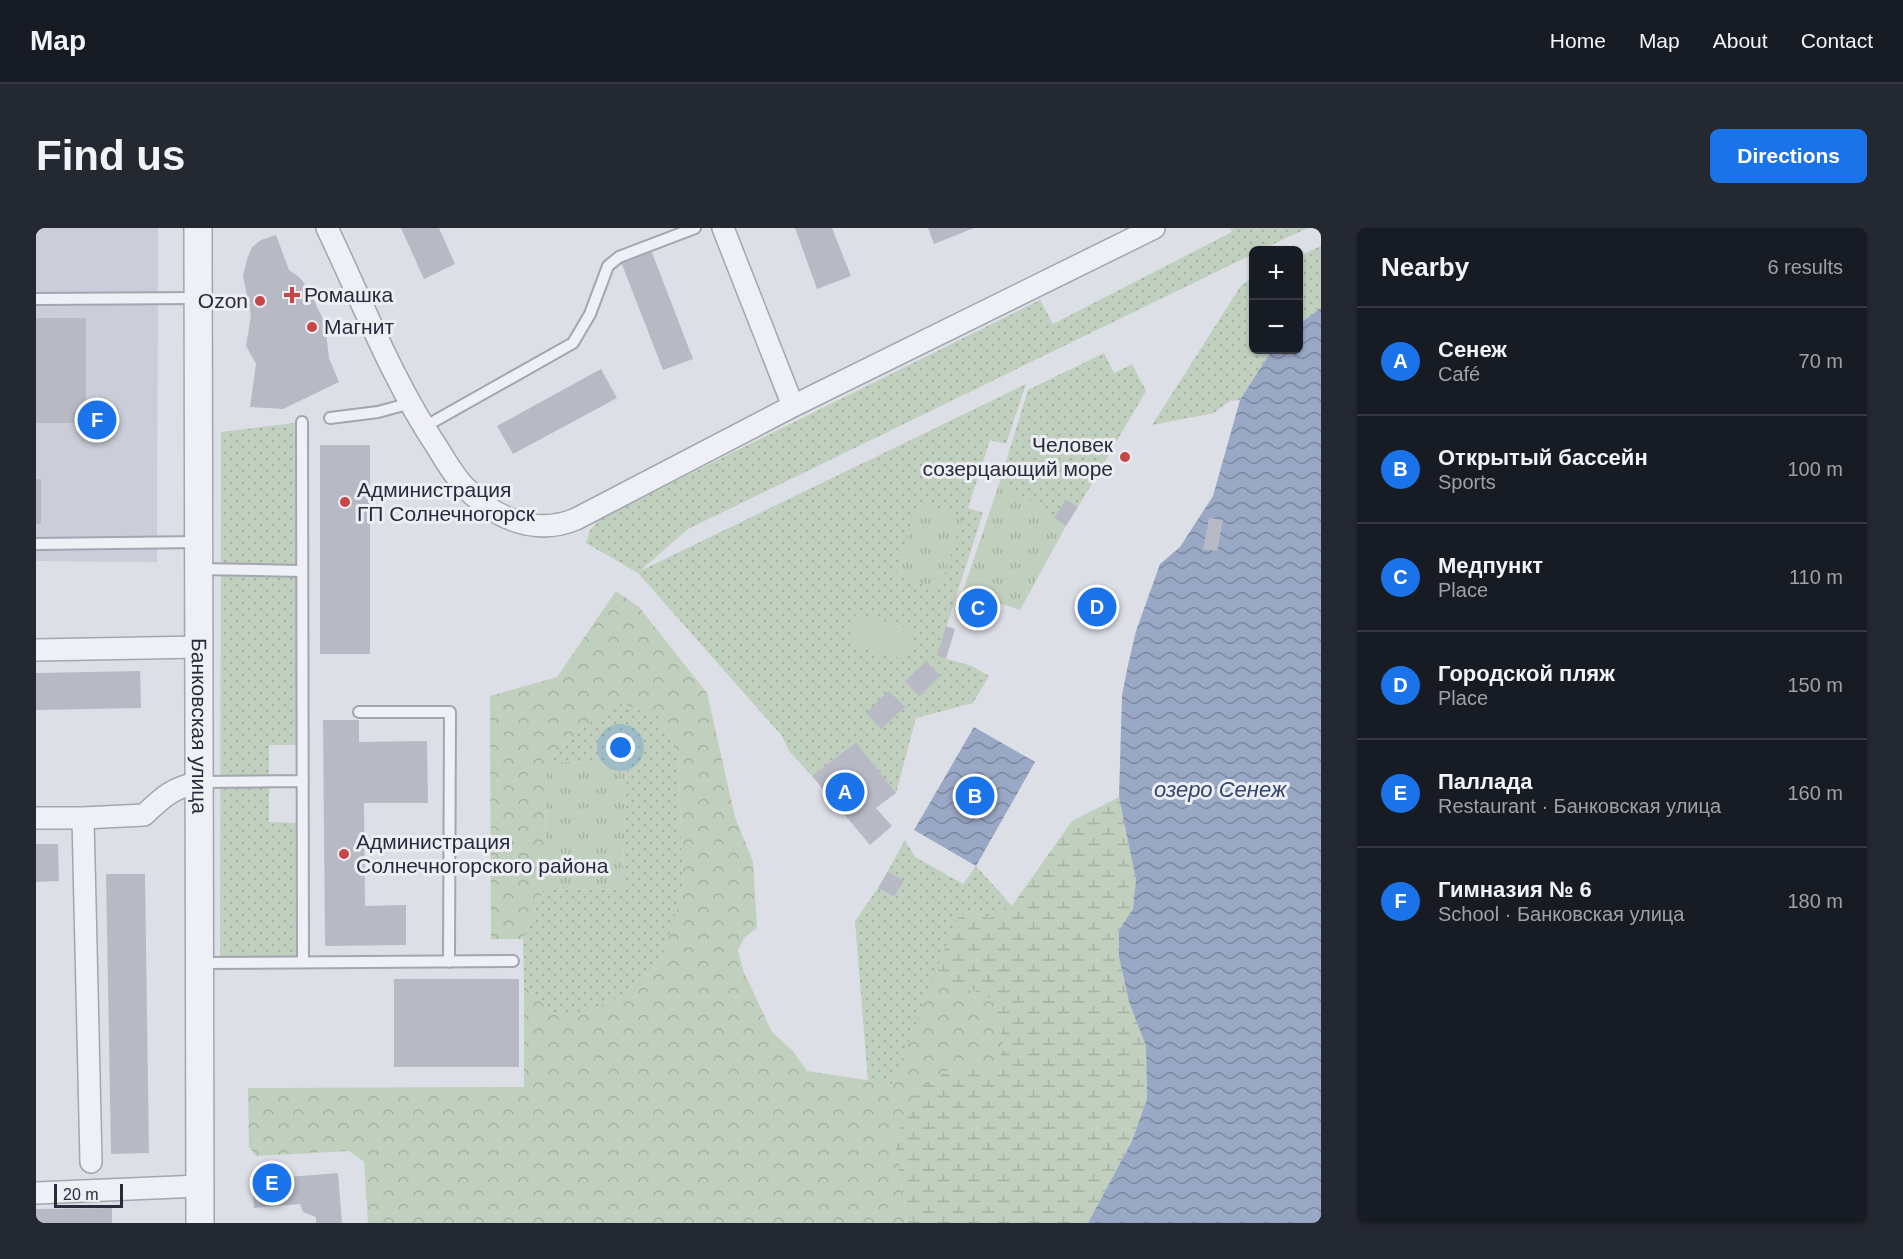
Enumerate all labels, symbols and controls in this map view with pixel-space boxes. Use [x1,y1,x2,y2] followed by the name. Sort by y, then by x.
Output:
[30,25,86,56] text: Map
[1550,29,1606,52] text: Home
[1639,29,1680,52] text: Map
[1713,29,1768,52] text: About
[1801,29,1873,52] text: Contact
[1710,129,1867,183] button: Directions
[36,132,185,179] text: Find us
[1249,246,1303,354] map controls
[1249,246,1303,300] button: +
[1381,252,1469,282] text: Nearby
[1767,256,1843,278] text: 6 results
[304,283,393,306] place label: Ромашка
[285,288,299,302] marker: Ромашка
[198,289,248,312] place label: Ozon
[253,294,267,308] marker: Ozon
[1249,300,1303,354] button: −
[324,315,394,338] place label: Магнит
[305,320,319,334] marker: Магнит
[1438,337,1507,362] text: Сенеж
[1393,350,1408,372] text: A
[1799,350,1843,372] text: 70 m
[1438,363,1480,385] text: Café
[78,398,116,442] pin: F
[923,433,1114,480] place label: Человек созерцающий море
[1438,445,1648,470] text: Открытый бассейн
[1118,450,1132,464] marker: Человек созерцающий море
[1393,458,1408,480] text: B
[1787,458,1843,480] text: 100 m
[1438,471,1496,493] text: Sports
[357,478,536,525] place label: Администрация ГП Солнечногорск
[338,495,352,509] marker: Администрация ГП Солнечногорск
[1438,553,1543,578] text: Медпункт
[1393,566,1408,588] text: C
[1789,566,1843,588] text: 110 m
[1438,579,1488,601] text: Place
[1078,584,1116,629] pin: D
[958,586,998,631] pin: C
[188,638,211,814] street label: Банковская улица
[1438,661,1615,686] text: Городской пляж
[1393,674,1408,696] text: D
[1787,674,1843,696] text: 150 m
[1438,687,1488,709] text: Place
[606,733,635,762] your location
[1438,769,1532,794] text: Паллада
[826,770,864,814] pin: A
[956,774,994,818] pin: B
[1154,777,1287,802] water label: озеро Сенеж
[1394,782,1407,804] text: E
[1787,782,1843,804] text: 160 m
[1438,795,1721,817] text: Restaurant · Банковская улица
[356,830,609,877] place label: Администрация Солнечногорского района
[337,847,351,861] marker: Администрация Солнечногорского района
[1438,877,1592,902] text: Гимназия № 6
[1394,890,1407,912] text: F
[1787,890,1843,912] text: 180 m
[1438,903,1684,925] text: School · Банковская улица
[252,1160,292,1206] pin: E
[54,1181,123,1208] scale bar
[63,1186,99,1203] text: 20 m

